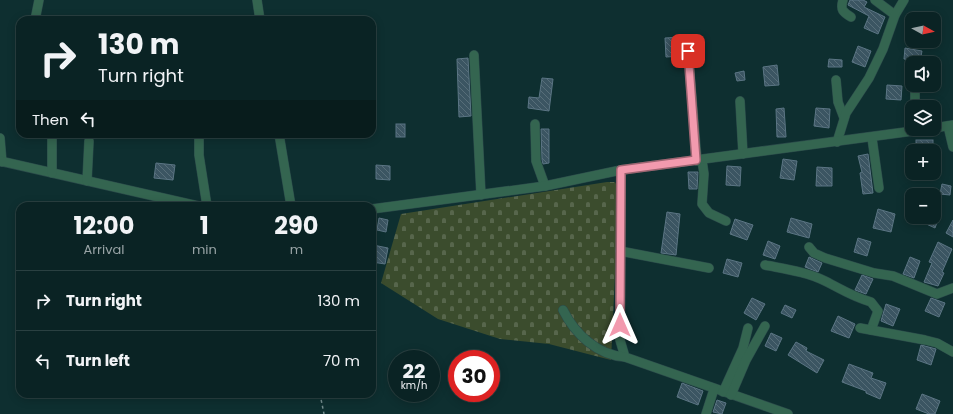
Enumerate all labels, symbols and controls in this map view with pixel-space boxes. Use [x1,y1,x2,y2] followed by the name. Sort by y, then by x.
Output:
[905,12,941,48] north arrow
[905,12,941,224] map controls
[98,25,179,64] text: 130 m
[32,32,84,84] icon: right
[671,34,705,68] pin
[677,40,699,62] icon: arrive
[905,56,941,92] button: sound
[98,63,184,88] text: Turn right
[905,100,941,136] button: layers
[77,108,99,130] icon: left
[32,109,69,130] text: Then
[905,144,941,180] button: +
[905,188,941,224] button: −
[74,209,134,242] text: 12:00
[200,209,209,242] text: 1
[274,209,318,242] text: 290
[83,240,124,259] text: Arrival
[192,240,217,259] text: min
[290,240,303,259] text: m
[32,290,54,312] icon: right
[66,290,142,311] text: Turn right
[317,290,360,311] text: 130 m
[599,304,641,346] position arrow
[32,350,54,372] icon: left
[66,350,130,371] text: Turn left
[323,350,360,371] text: 70 m
[448,350,500,402] speed limit sign: 30
[403,357,425,385] text: 22
[401,378,427,393] text: km/h

